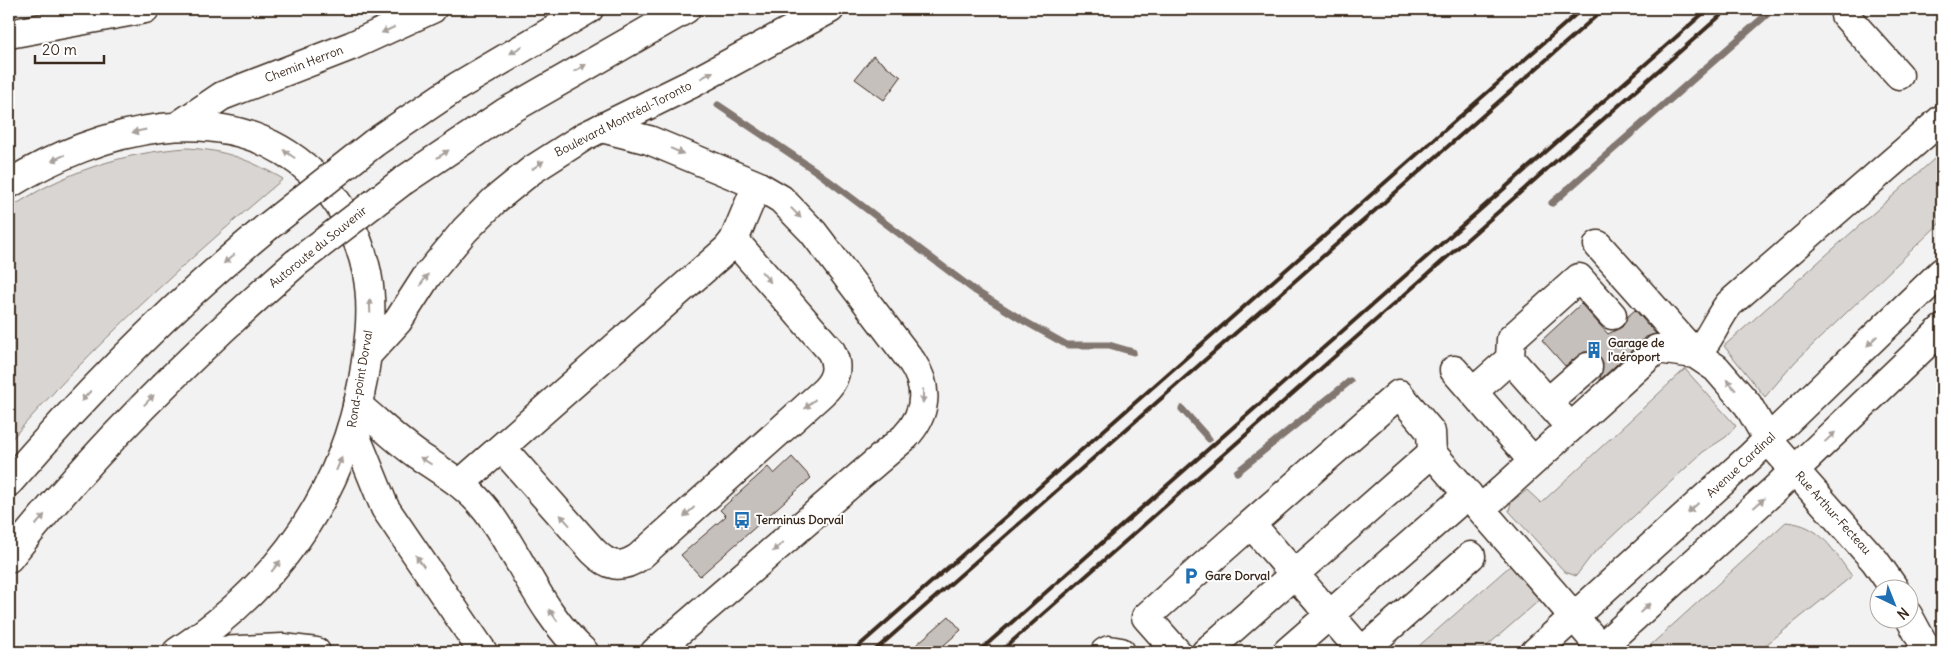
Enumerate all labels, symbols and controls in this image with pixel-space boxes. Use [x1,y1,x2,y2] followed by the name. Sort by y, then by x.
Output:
[381,26,395,34] one-way arrow
[35,32,104,64] scale bar
[42,40,77,59] text: 20 m
[263,42,345,85] street label: Chemin Herron
[509,46,524,54] one-way arrow
[574,63,587,72] one-way arrow
[700,71,715,79] one-way arrow
[552,77,694,160] street label: Boulevard Montréal-Toronto
[132,127,147,135] one-way arrow
[670,148,684,156] one-way arrow
[282,149,295,159] one-way arrow
[436,149,449,158] one-way arrow
[51,154,65,162] one-way arrow
[531,160,545,170] one-way arrow
[266,203,370,291] street label: Autoroute du Souvenir
[790,207,802,219] one-way arrow
[223,253,235,264] one-way arrow
[761,270,772,283] one-way arrow
[419,273,429,287] one-way arrow
[366,298,374,314] one-way arrow
[344,329,375,429] street label: Rond-point Dorval
[1608,335,1665,365] place label: Garage de l'aéroport
[1866,335,1878,347] one-way arrow
[1584,340,1604,360] building icon: Garage de l'aéroport
[1725,380,1737,392] one-way arrow
[919,388,927,404] one-way arrow
[80,389,92,401] one-way arrow
[142,394,154,406] one-way arrow
[805,398,817,410] one-way arrow
[1703,429,1778,500] street label: Avenue Cardinal
[1823,431,1835,443] one-way arrow
[420,456,433,465] one-way arrow
[335,457,343,471] one-way arrow
[1792,468,1875,557] street label: Rue Arthur-Fecteau
[1753,497,1765,509] one-way arrow
[1687,503,1700,514] one-way arrow
[683,507,696,518] one-way arrow
[732,510,752,530] bus stop icon: Terminus Dorval
[756,512,844,527] place label: Terminus Dorval
[34,514,45,527] one-way arrow
[559,514,571,526] one-way arrow
[772,541,784,552] one-way arrow
[415,554,425,567] one-way arrow
[270,560,281,573] one-way arrow
[1181,566,1201,586] parking icon: Gare Dorval
[1205,568,1270,583] place label: Gare Dorval
[1868,578,1918,628] north arrow
[1638,602,1650,614] one-way arrow
[1893,604,1913,623] text: N
[548,609,559,622] one-way arrow

